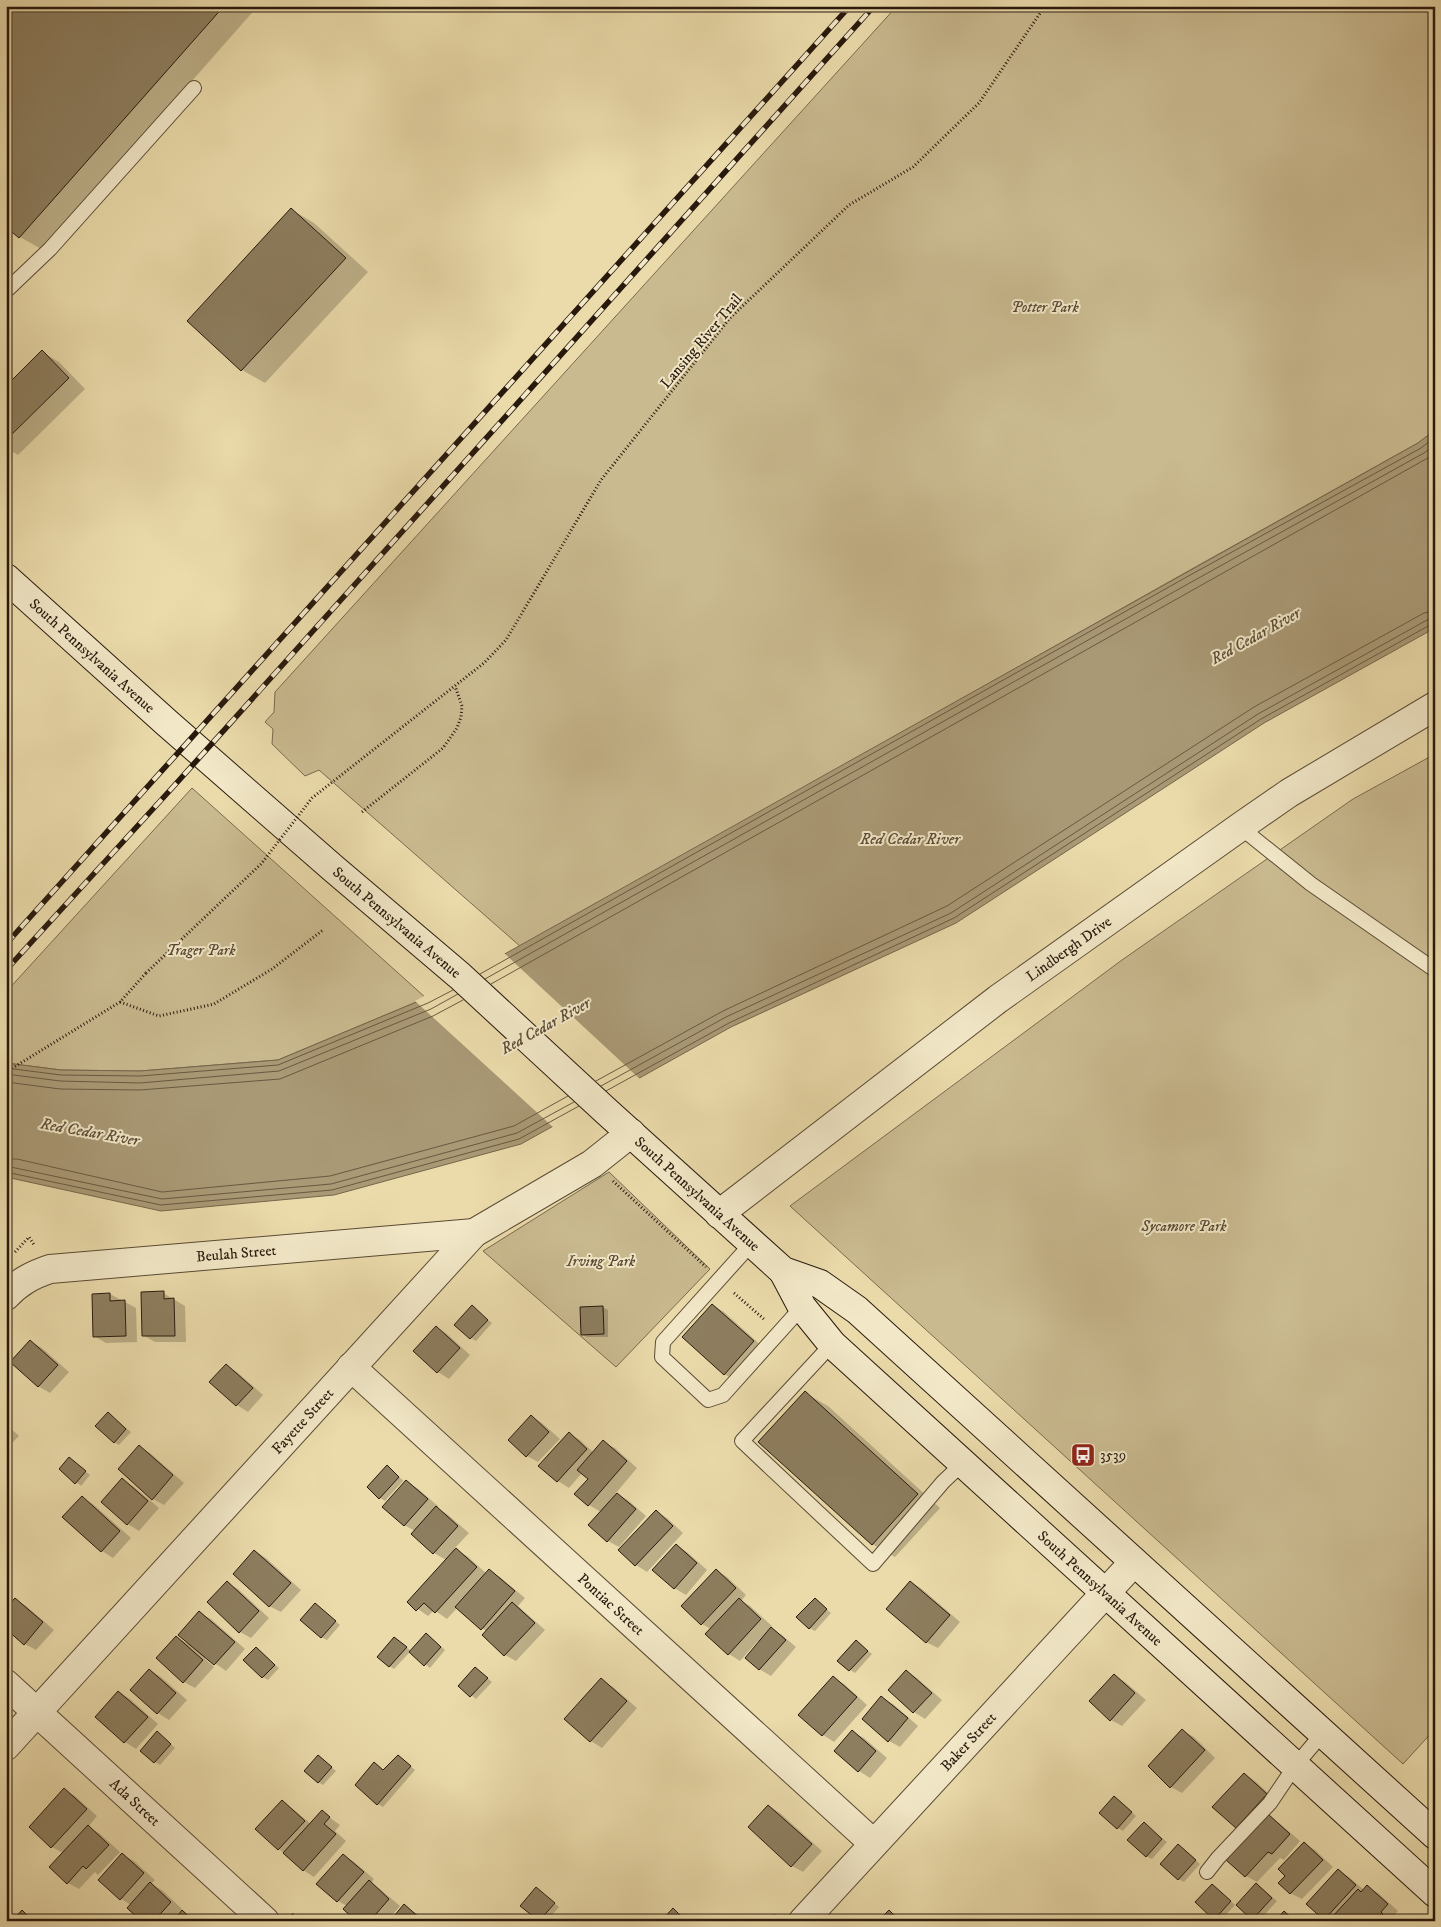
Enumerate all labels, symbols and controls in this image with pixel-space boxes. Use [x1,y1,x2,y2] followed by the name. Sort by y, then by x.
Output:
[656,290,747,393] street label: Lansing River Trail
[1011,298,1079,317] park label: Potter Park
[25,595,159,717] street label: South Pennsylvania Avenue
[1206,602,1305,669] water label: Red Cedar River
[859,829,961,849] water label: Red Cedar River
[328,863,465,983] street label: South Pennsylvania Avenue
[1022,912,1116,986] street label: Lindbergh Drive
[167,941,236,960] park label: Trager Park
[496,992,595,1059] water label: Red Cedar River
[38,1113,142,1151] water label: Red Cedar River
[630,1133,764,1256] street label: South Pennsylvania Avenue
[1140,1217,1227,1236] park label: Sycamore Park
[195,1241,277,1267] street label: Beulah Street
[566,1252,636,1271] park label: Irving Park
[268,1384,338,1458] street label: Fayette Street
[1070,1442,1096,1468] bus stop icon: 3539
[1100,1446,1126,1465] place label: 3539
[1033,1527,1166,1650] street label: South Pennsylvania Avenue
[573,1569,648,1640] street label: Pontiac Street
[937,1708,1001,1776] street label: Baker Street
[105,1775,164,1831] street label: Ada Street

